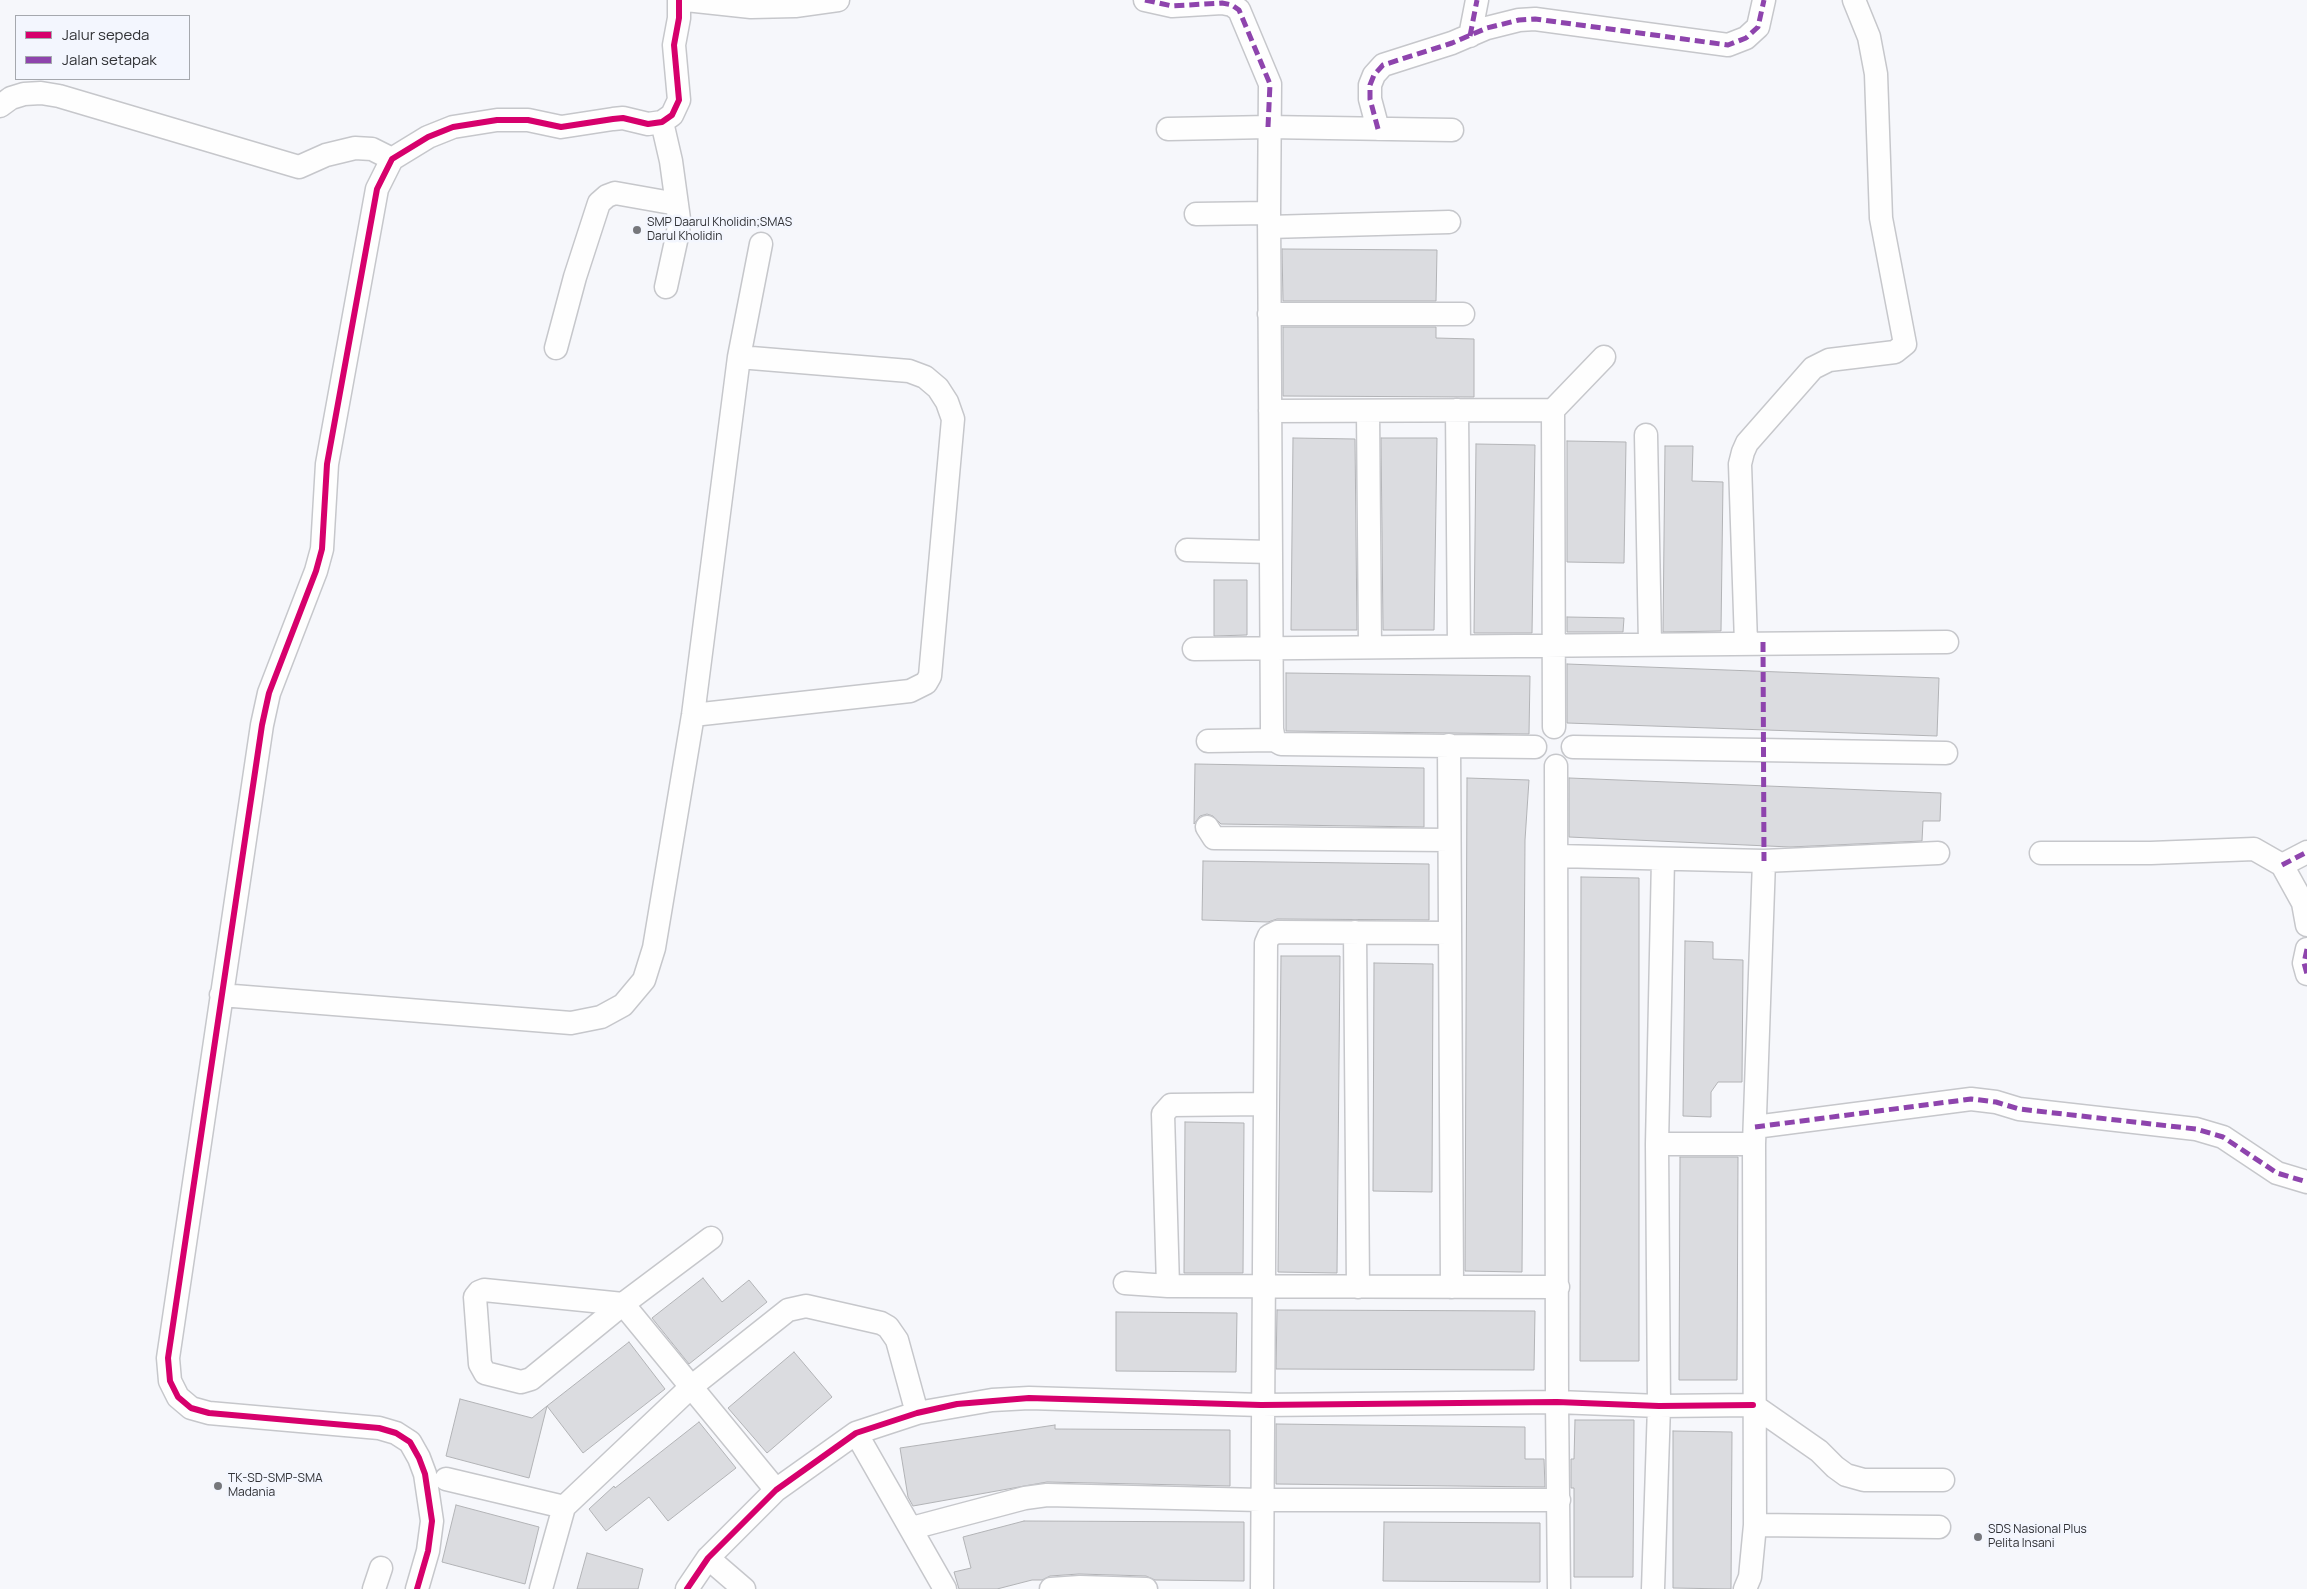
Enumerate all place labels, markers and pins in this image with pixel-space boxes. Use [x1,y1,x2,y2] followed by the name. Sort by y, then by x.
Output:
[647,216,792,244] place label: SMP Daarul Kholidin;SMAS Darul Kholidin
[631,224,643,236] marker: SMP Daarul Kholidin;SMAS Darul Kholidin
[228,1472,323,1500] place label: TK-SD-SMP-SMA Madania
[212,1480,224,1492] marker: TK-SD-SMP-SMA Madania
[1988,1523,2087,1551] place label: SDS Nasional Plus Pelita Insani
[1972,1531,1984,1543] marker: SDS Nasional Plus Pelita Insani

